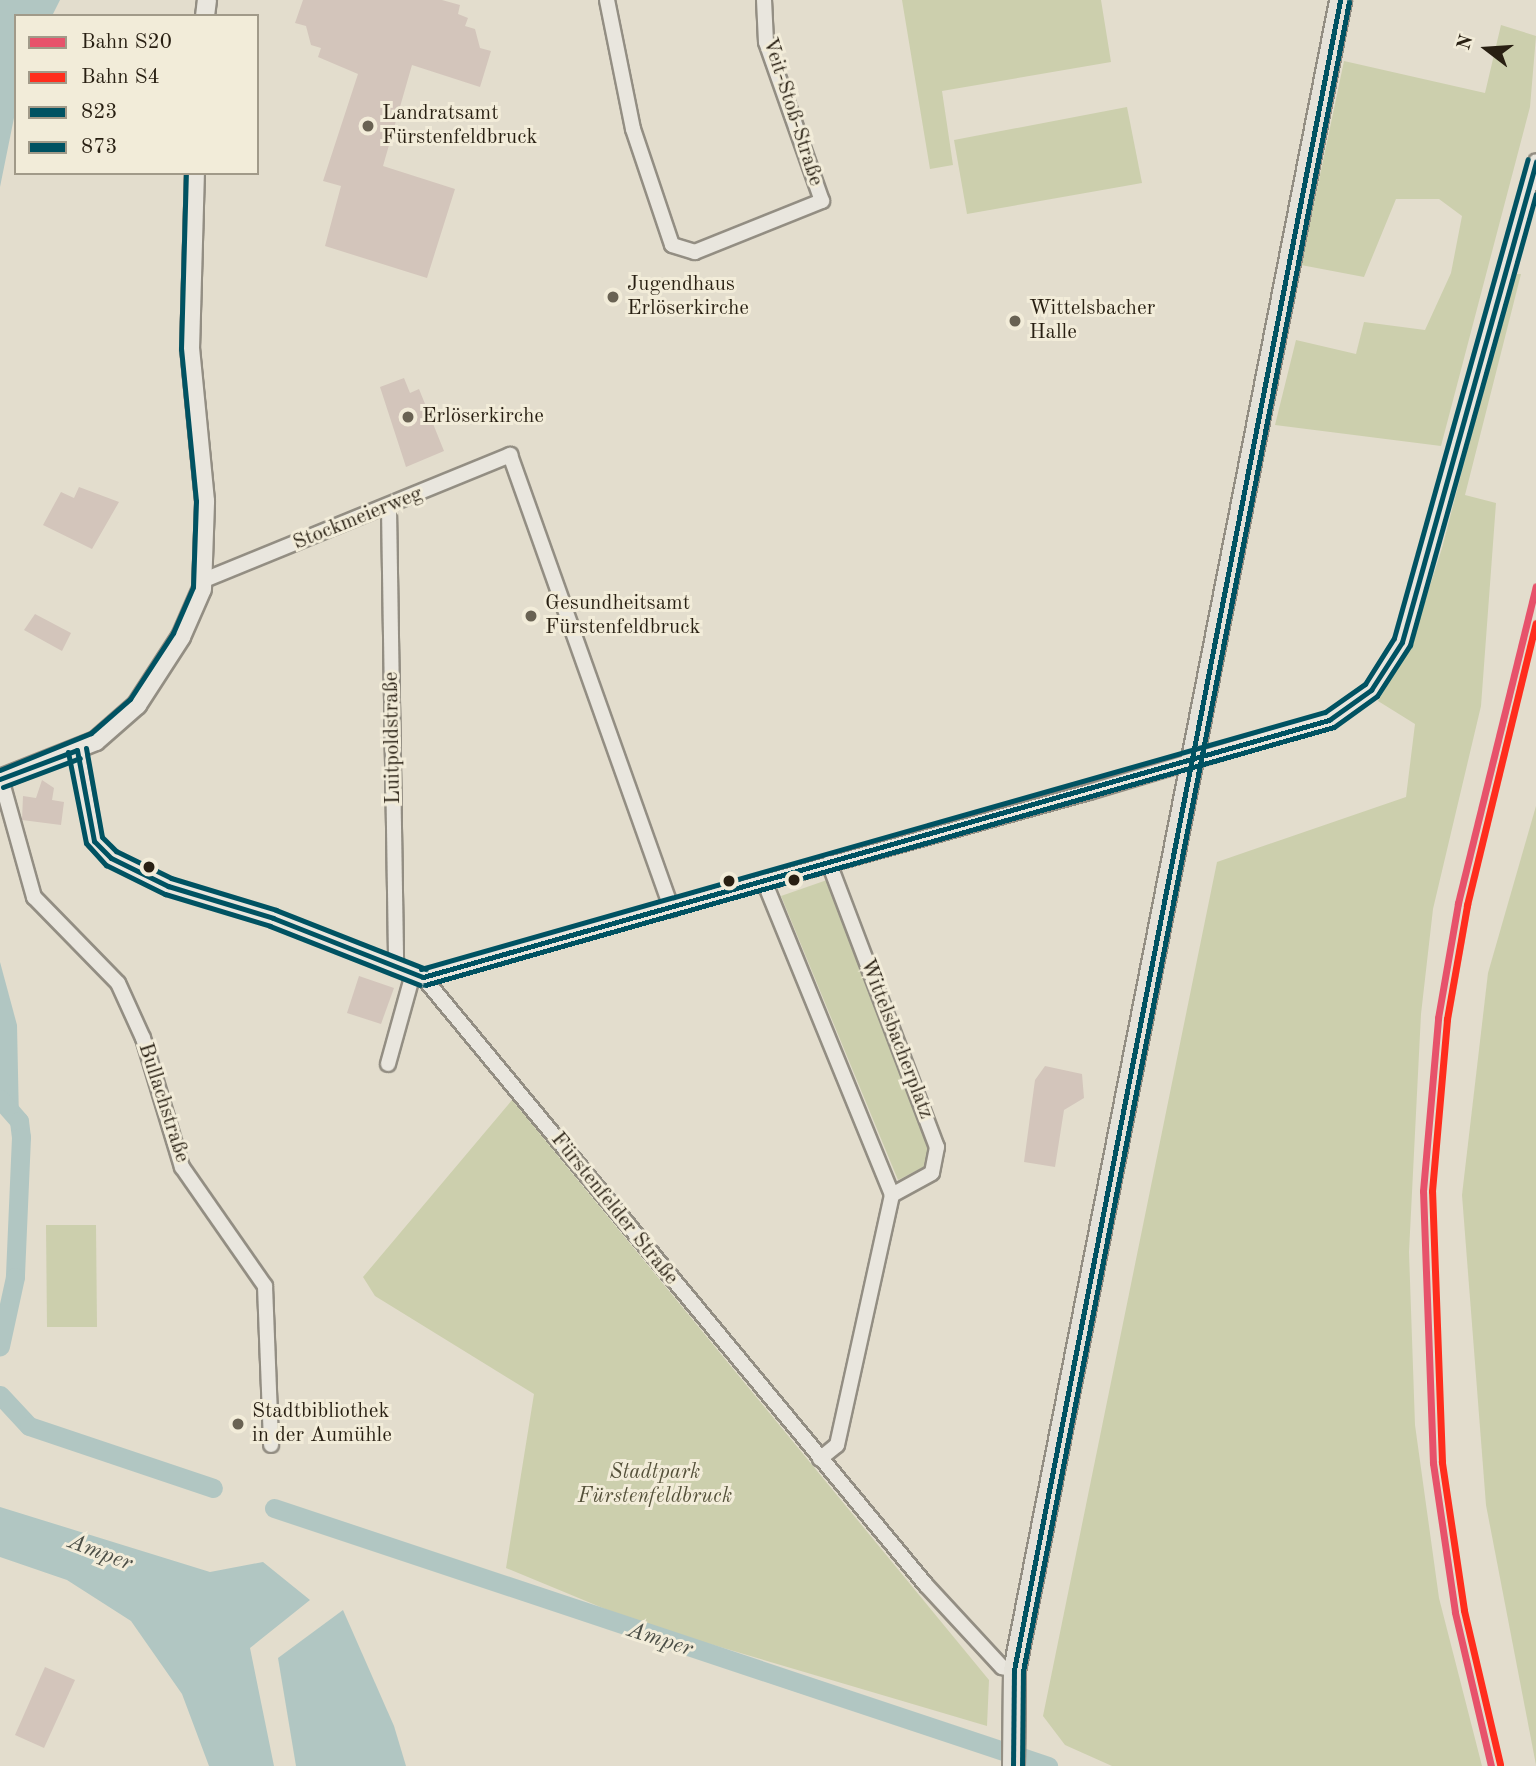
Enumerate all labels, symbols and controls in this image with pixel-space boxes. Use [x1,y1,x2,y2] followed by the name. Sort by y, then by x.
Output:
[14,14,259,175] legend
[1452,14,1522,84] north arrow
[81,32,172,53] text: Bahn S20
[1455,33,1478,52] text: N
[756,35,828,189] street label: Veit-Stoß-Straße
[81,67,160,88] text: Bahn S4
[382,101,537,151] place label: Landratsamt Fürstenfeldbruck
[81,102,118,123] text: 823
[360,118,376,134] marker: Landratsamt Fürstenfeldbruck
[81,137,118,158] text: 873
[627,272,749,322] place label: Jugendhaus Erlöserkirche
[605,289,621,305] marker: Jugendhaus Erlöserkirche
[1029,296,1155,346] place label: Wittelsbacher Halle
[1007,313,1023,329] marker: Wittelsbacher Halle
[422,404,544,430] place label: Erlöserkirche
[400,409,416,425] marker: Erlöserkirche
[290,482,426,556] street label: Stockmeierweg
[545,591,700,641] place label: Gesundheitsamt Fürstenfeldbruck
[523,608,539,624] marker: Gesundheitsamt Fürstenfeldbruck
[379,672,407,804] street label: Luitpoldstraße
[142,860,156,874] unlabelled marker
[787,873,801,887] unlabelled marker
[722,874,736,888] unlabelled marker
[854,955,938,1123] street label: Wittelsbacherplatz
[132,1040,194,1166] street label: Bullachstraße
[545,1128,683,1290] street label: Fürstenfelder Straße
[252,1399,392,1449] place label: Stadtbibliothek in der Aumühle
[230,1416,246,1432] marker: Stadtbibliothek in der Aumühle
[578,1460,732,1510] park label: Stadtpark Fürstenfeldbruck
[64,1528,136,1578] water label: Amper
[624,1617,696,1663] water label: Amper

